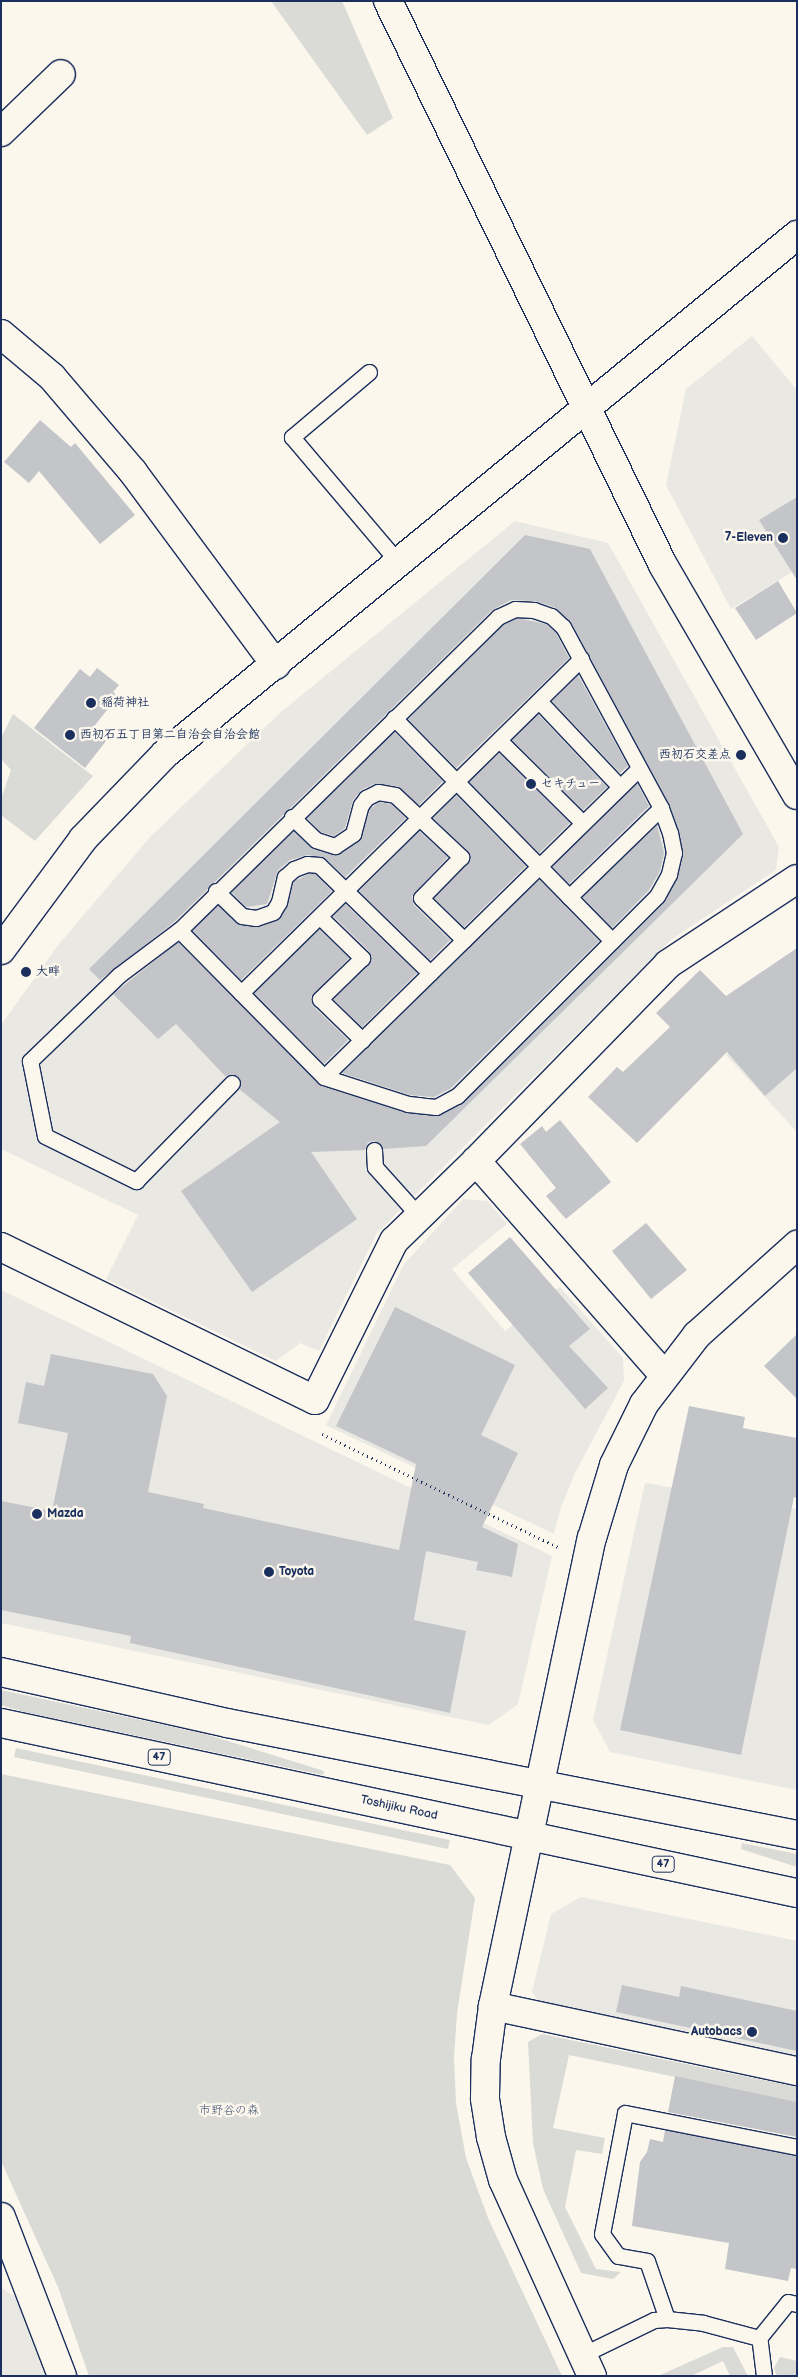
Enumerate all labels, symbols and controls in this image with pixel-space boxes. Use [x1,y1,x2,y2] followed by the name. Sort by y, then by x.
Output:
[725,531,773,545] place label: 7-Eleven
[777,532,789,544] marker: 7-Eleven
[101,696,149,710] place label: 稲荷神社
[85,697,97,709] marker: 稲荷神社
[80,728,260,742] place label: 西初石五丁目第二自治会自治会館
[64,729,76,741] marker: 西初石五丁目第二自治会自治会館
[659,748,731,762] place label: 西初石交差点
[735,749,747,761] marker: 西初石交差点
[541,777,601,791] place label: セキチュー
[525,778,537,790] marker: セキチュー
[36,965,60,979] place label: 大畔
[20,966,32,978] marker: 大畔
[47,1507,84,1521] place label: Mazda
[31,1508,43,1520] marker: Mazda
[279,1565,314,1579] place label: Toyota
[263,1566,275,1578] marker: Toyota
[146,1748,172,1765] road number: 47
[359,1793,439,1823] street label: Toshijiku Road
[650,1856,676,1872] road number: 47
[691,2025,742,2039] place label: Autobacs
[746,2026,758,2038] marker: Autobacs
[199,2104,259,2118] park label: 市野谷の森

